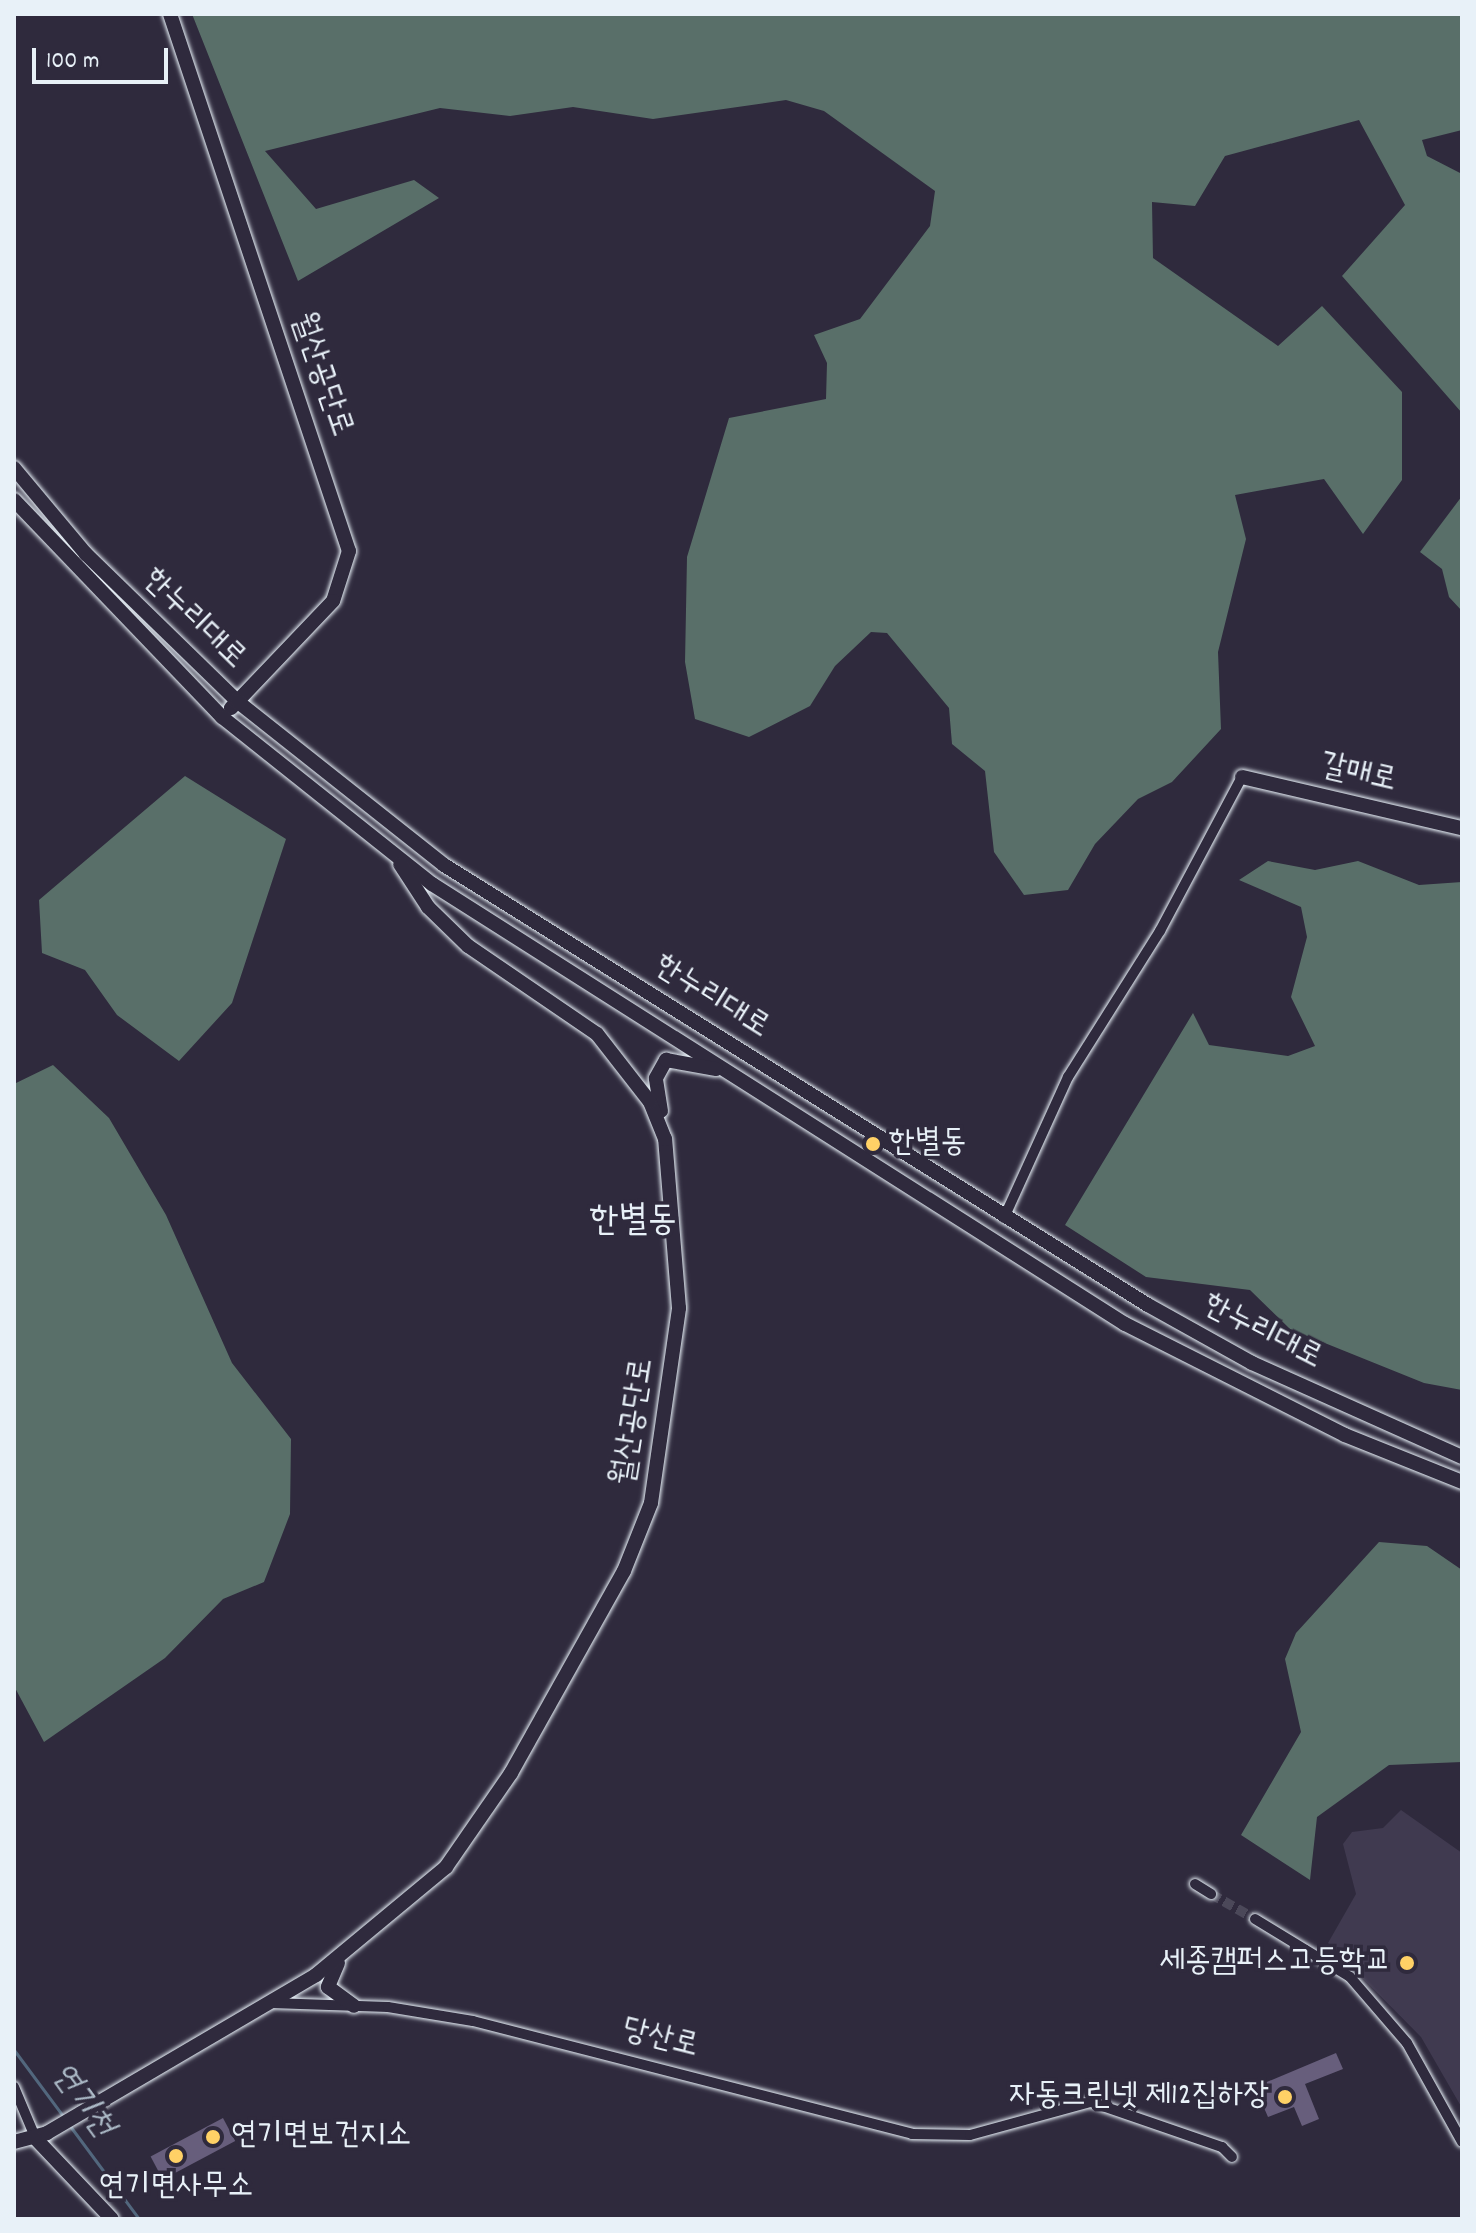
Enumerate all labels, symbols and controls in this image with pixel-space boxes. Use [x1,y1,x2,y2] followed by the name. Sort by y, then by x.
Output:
[36,32,172,82] scale bar
[46,45,99,79] text: 100 m
[281,308,359,442] street label: 월산공단로
[133,561,253,679] street label: 한누리대로
[1316,748,1400,802] street label: 갈매로
[646,948,776,1048] street label: 한누리대로
[889,1125,966,1163] place label: 한별동
[864,1135,882,1153] marker: 한별동
[590,1201,676,1245] district label: 한별동
[1196,1287,1328,1379] street label: 한누리대로
[606,1355,664,1489] street label: 월산공단로
[1159,1944,1391,1982] place label: 세종캠퍼스고등학교
[1398,1954,1416,1972] marker: 세종캠퍼스고등학교
[618,2012,702,2068] street label: 당산로
[40,2056,122,2146] water label: 연기천
[1009,2078,1269,2116] place label: 자동크린넷 제12집하장
[1276,2088,1294,2106] marker: 자동크린넷 제12집하장
[231,2118,411,2156] place label: 연기면보건지소
[202,2126,224,2148] marker: 연기면보건지소
[167,2147,185,2165] marker: 연기면사무소
[99,2169,253,2207] place label: 연기면사무소

